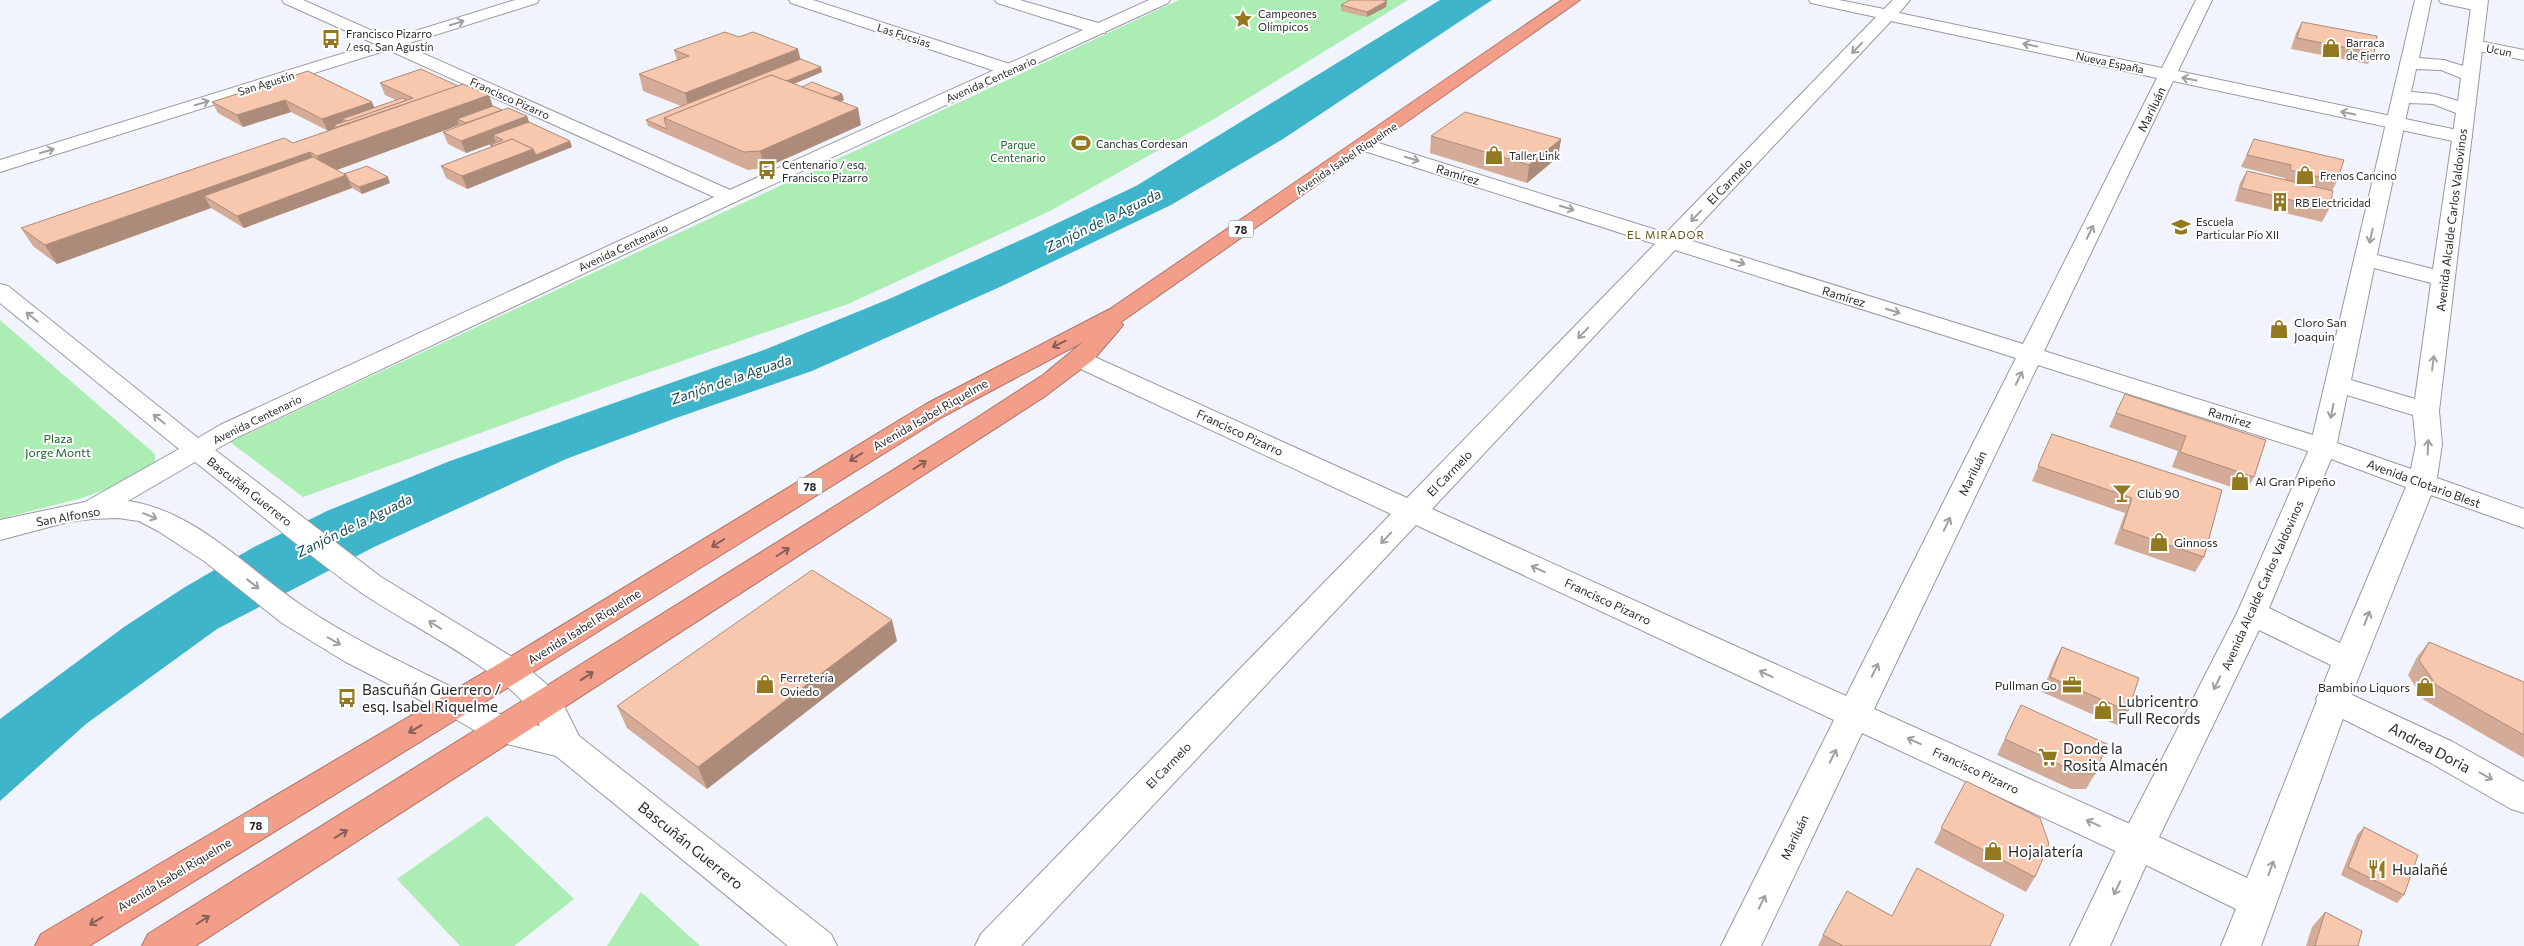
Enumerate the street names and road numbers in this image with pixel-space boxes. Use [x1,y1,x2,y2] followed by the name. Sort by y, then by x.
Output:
[876,20,932,50] street label: Las Fucsias
[2485,41,2513,59] street label: Ucun
[2075,48,2145,76] street label: Nueva España
[944,53,1039,105] street label: Avenida Centenario
[236,68,296,98] street label: San Agustín
[468,75,552,122] street label: Francisco Pizarro
[2134,84,2168,134] street label: Mariluán
[1293,119,1399,197] street label: Avenida Isabel Riquelme
[2433,128,2469,312] street label: Avenida Alcalde Carlos Valdovinos
[1704,155,1754,207] street label: El Carmelo
[1435,161,1481,187] street label: Ramírez
[576,220,670,273] street label: Avenida Centenario
[1228,220,1254,238] road number: 78
[1821,283,1867,309] street label: Ramírez
[870,375,990,453] street label: Avenida Isabel Riquelme
[210,392,304,446] street label: Avenida Centenario
[2207,404,2253,430] street label: Ramírez
[1195,406,1285,458] street label: Francisco Pizarro
[1424,447,1474,499] street label: El Carmelo
[1955,448,1989,498] street label: Mariluán
[205,454,295,528] street label: Bascuñán Guerrero
[2365,456,2483,510] street label: Avenida Clotario Blest
[798,478,822,494] road number: 78
[2218,498,2306,672] street label: Avenida Alcalde Carlos Valdovinos
[35,503,101,529] street label: San Alfonso
[1563,575,1653,627] street label: Francisco Pizarro
[525,585,643,667] street label: Avenida Isabel Riquelme
[2386,718,2474,776] street label: Andrea Doria
[1143,739,1193,791] street label: El Carmelo
[1931,744,2021,796] street label: Francisco Pizarro
[635,797,747,893] street label: Bascuñán Guerrero
[1777,812,1811,862] street label: Mariluán
[244,816,268,834] road number: 78
[114,834,234,914] street label: Avenida Isabel Riquelme

